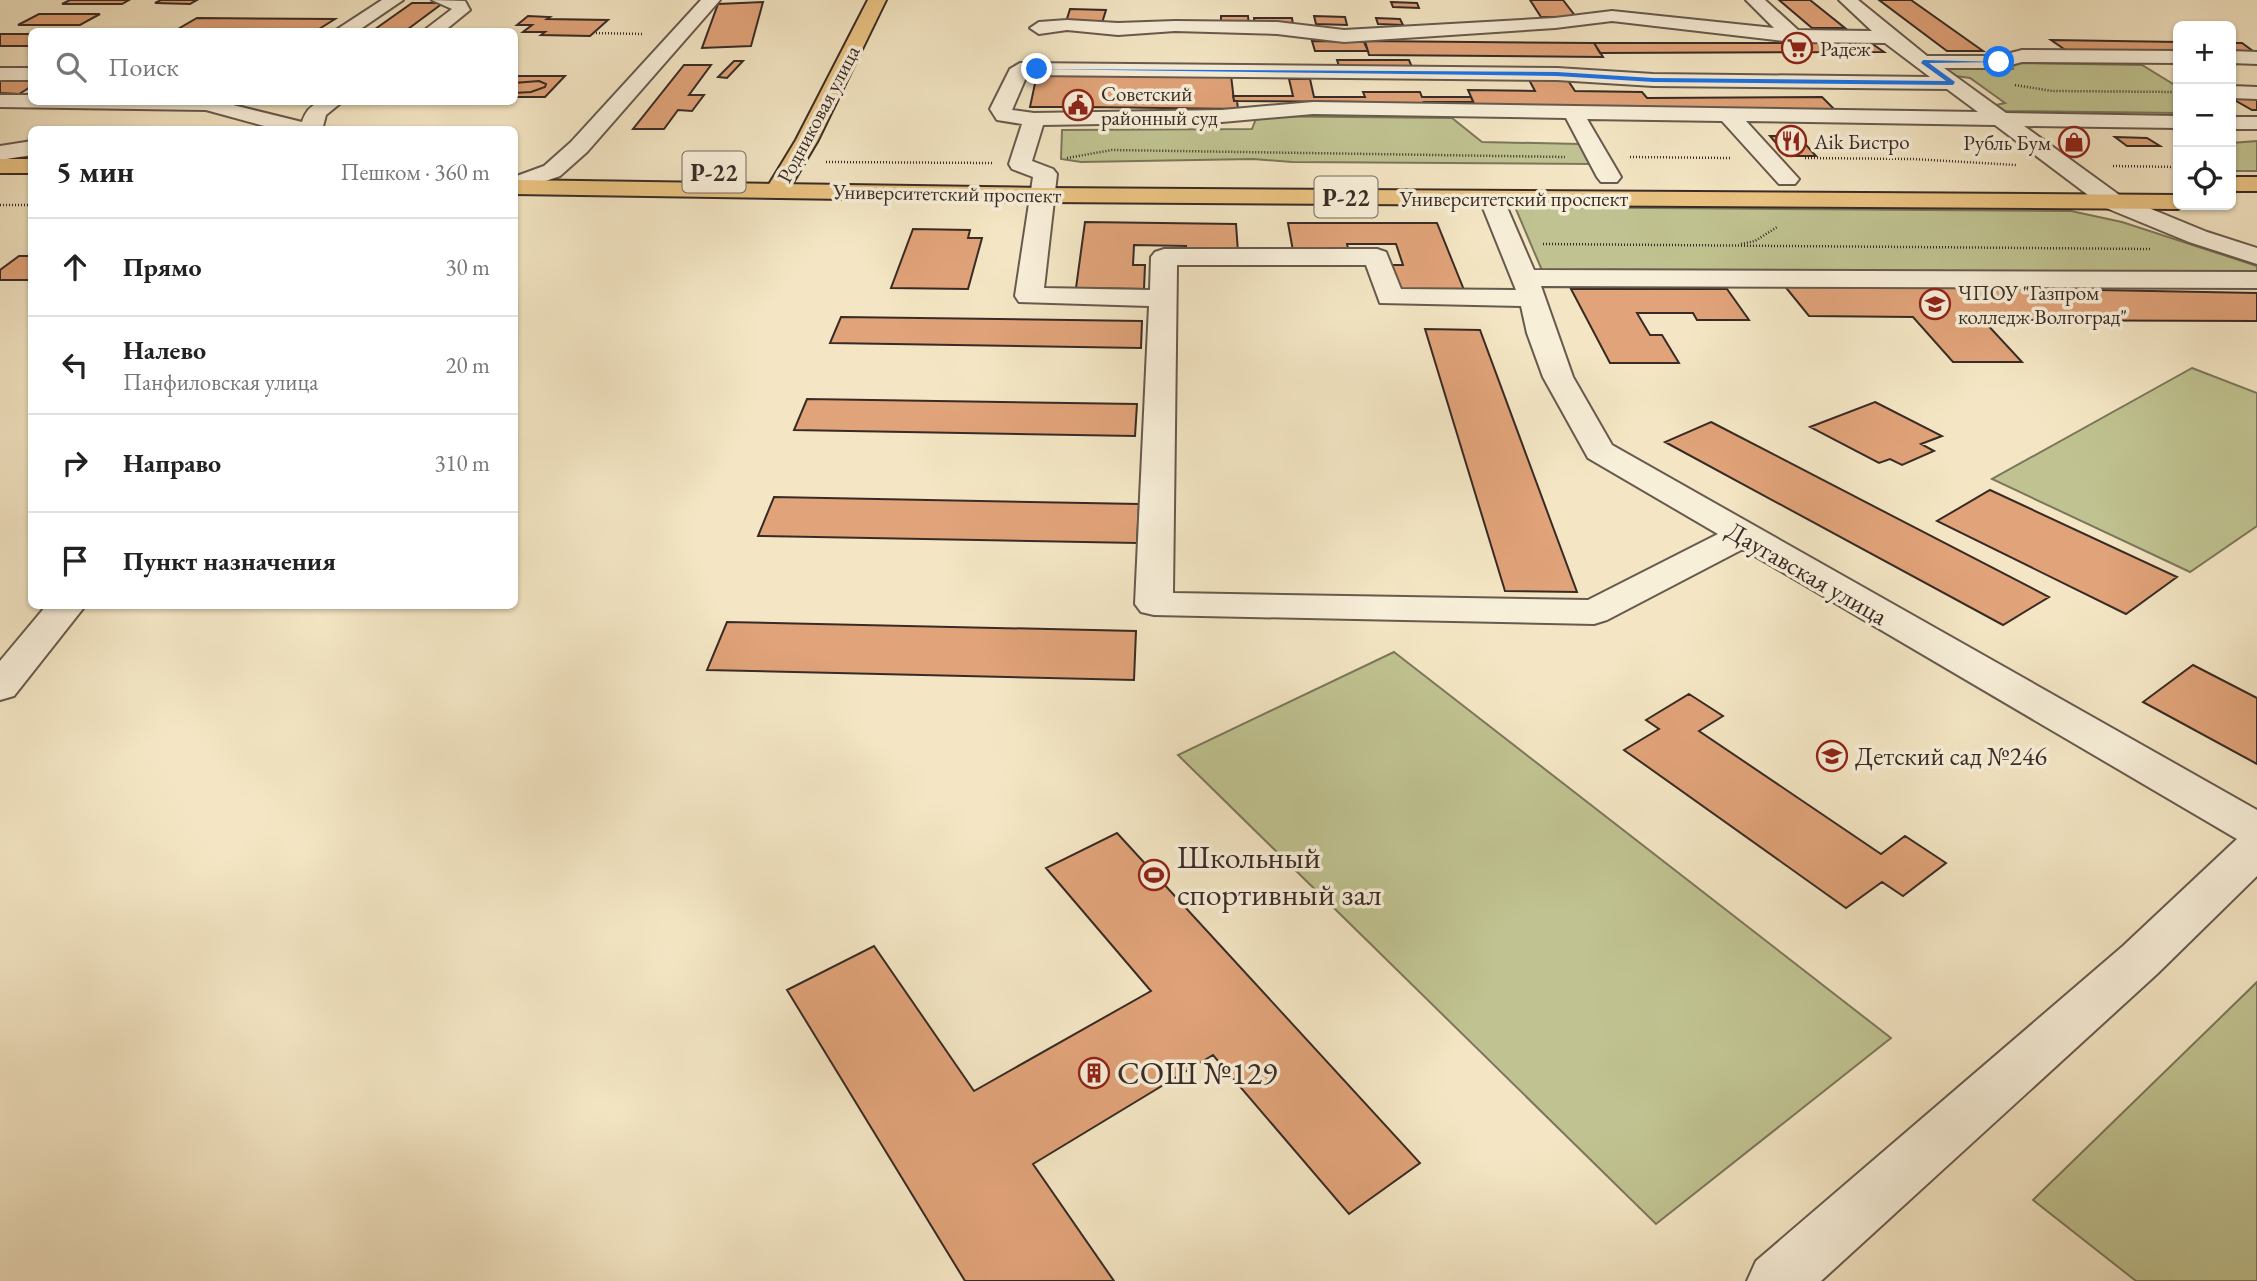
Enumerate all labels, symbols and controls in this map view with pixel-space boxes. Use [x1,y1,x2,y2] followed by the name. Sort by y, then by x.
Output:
[2173,21,2236,210] map controls
[2173,21,2236,84] button: +
[28,28,518,105] search box
[1780,31,1814,65] supermarket icon: Радеж
[1820,35,1871,62] place label: Радеж
[770,40,866,187] street label: Родниковая улица
[1983,46,2014,77] route start
[52,48,90,86] icon: search
[108,50,179,84] text: Поиск
[1021,53,1052,84] route end
[1101,80,1218,131] place label: Советский районный суд
[2173,84,2236,147] button: −
[1061,88,1095,122] public building icon: Советский районный суд
[1774,124,1808,158] restaurant icon: Aik Бистро
[2057,125,2091,159] shop icon: Рубль Бум
[1813,128,1910,155] place label: Aik Бистро
[1963,129,2051,156] place label: Рубль Бум
[2173,147,2236,210] button: locate
[56,152,134,191] text: 5 мин
[682,152,746,192] road number: Р-22
[341,157,490,187] text: Пешком · 360 m
[1314,176,1378,218] road number: Р-22
[832,177,1062,208] street label: Университетский проспект
[1399,185,1629,212] street label: Университетский проспект
[56,248,94,286] icon: ahead
[123,250,202,284] text: Прямо
[445,252,490,282] text: 30 m
[1958,279,2127,330] place label: ЧПОУ "Газпром колледж Волгоград"
[1918,287,1952,321] school or university icon: ЧПОУ "Газпром колледж Волгоград"
[123,333,206,367] text: Налево
[56,346,94,384] icon: left
[445,350,490,380] text: 20 m
[123,367,318,397] text: Панфиловская улица
[56,444,94,482] icon: right
[123,446,221,480] text: Направо
[434,448,490,478] text: 310 m
[1720,513,1894,633] street label: Даугавская улица
[56,542,94,580] icon: arrive
[123,544,336,578] text: Пункт назначения
[1815,739,1849,773] school or university icon: Детский сад №246
[1855,739,2047,773] place label: Детский сад №246
[1177,836,1382,915] place label: Школьный спортивный зал
[1137,858,1171,892] sports icon: Школьный спортивный зал
[1117,1052,1277,1094] place label: СОШ №129
[1077,1056,1111,1090] building icon: СОШ №129

